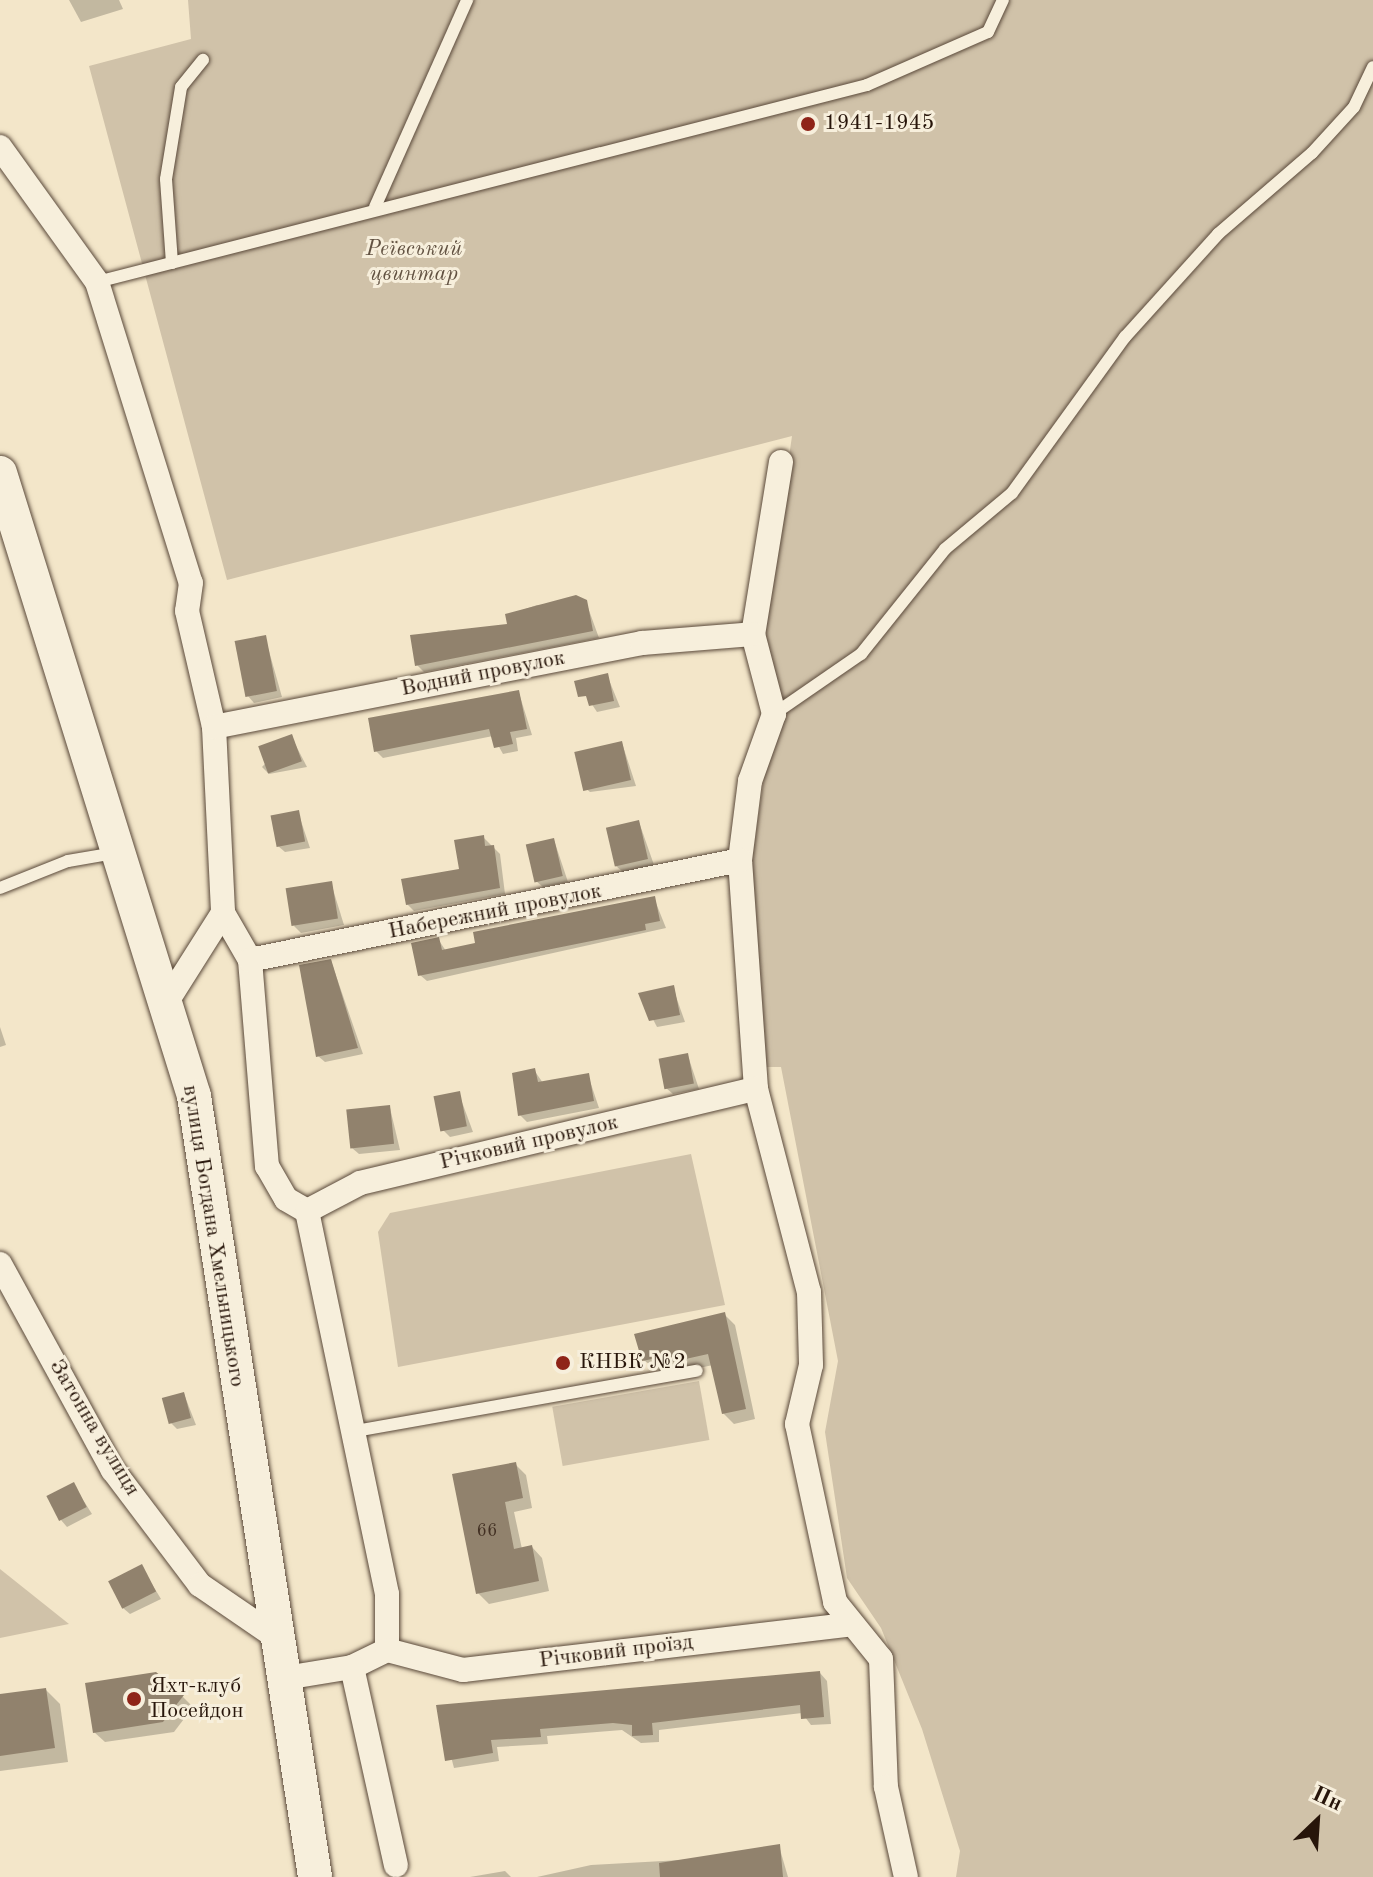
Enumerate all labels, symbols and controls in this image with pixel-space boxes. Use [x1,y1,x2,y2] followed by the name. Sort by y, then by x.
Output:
[824,111,934,137] place label: 1941-1945
[799,115,817,133] marker: 1941-1945
[366,236,462,288] park label: Реївський цвинтар
[399,645,567,703] street label: Водний провулок
[386,878,604,946] street label: Набережний провулок
[176,1083,250,1389] street label: вулиця Богдана Хмельницького
[437,1110,621,1176] street label: Річковий провулок
[579,1350,686,1376] place label: КНВК №2
[554,1354,572,1372] marker: КНВК №2
[43,1355,145,1501] street label: Затонна вулиця
[477,1520,497,1542] house number: 66
[537,1629,695,1675] street label: Річковий проїзд
[150,1673,244,1724] place label: Яхт-клуб Посейдон
[125,1690,143,1708] marker: Яхт-клуб Посейдон
[1277,1781,1357,1861] north arrow
[1309,1783,1346,1816] text: Пн

